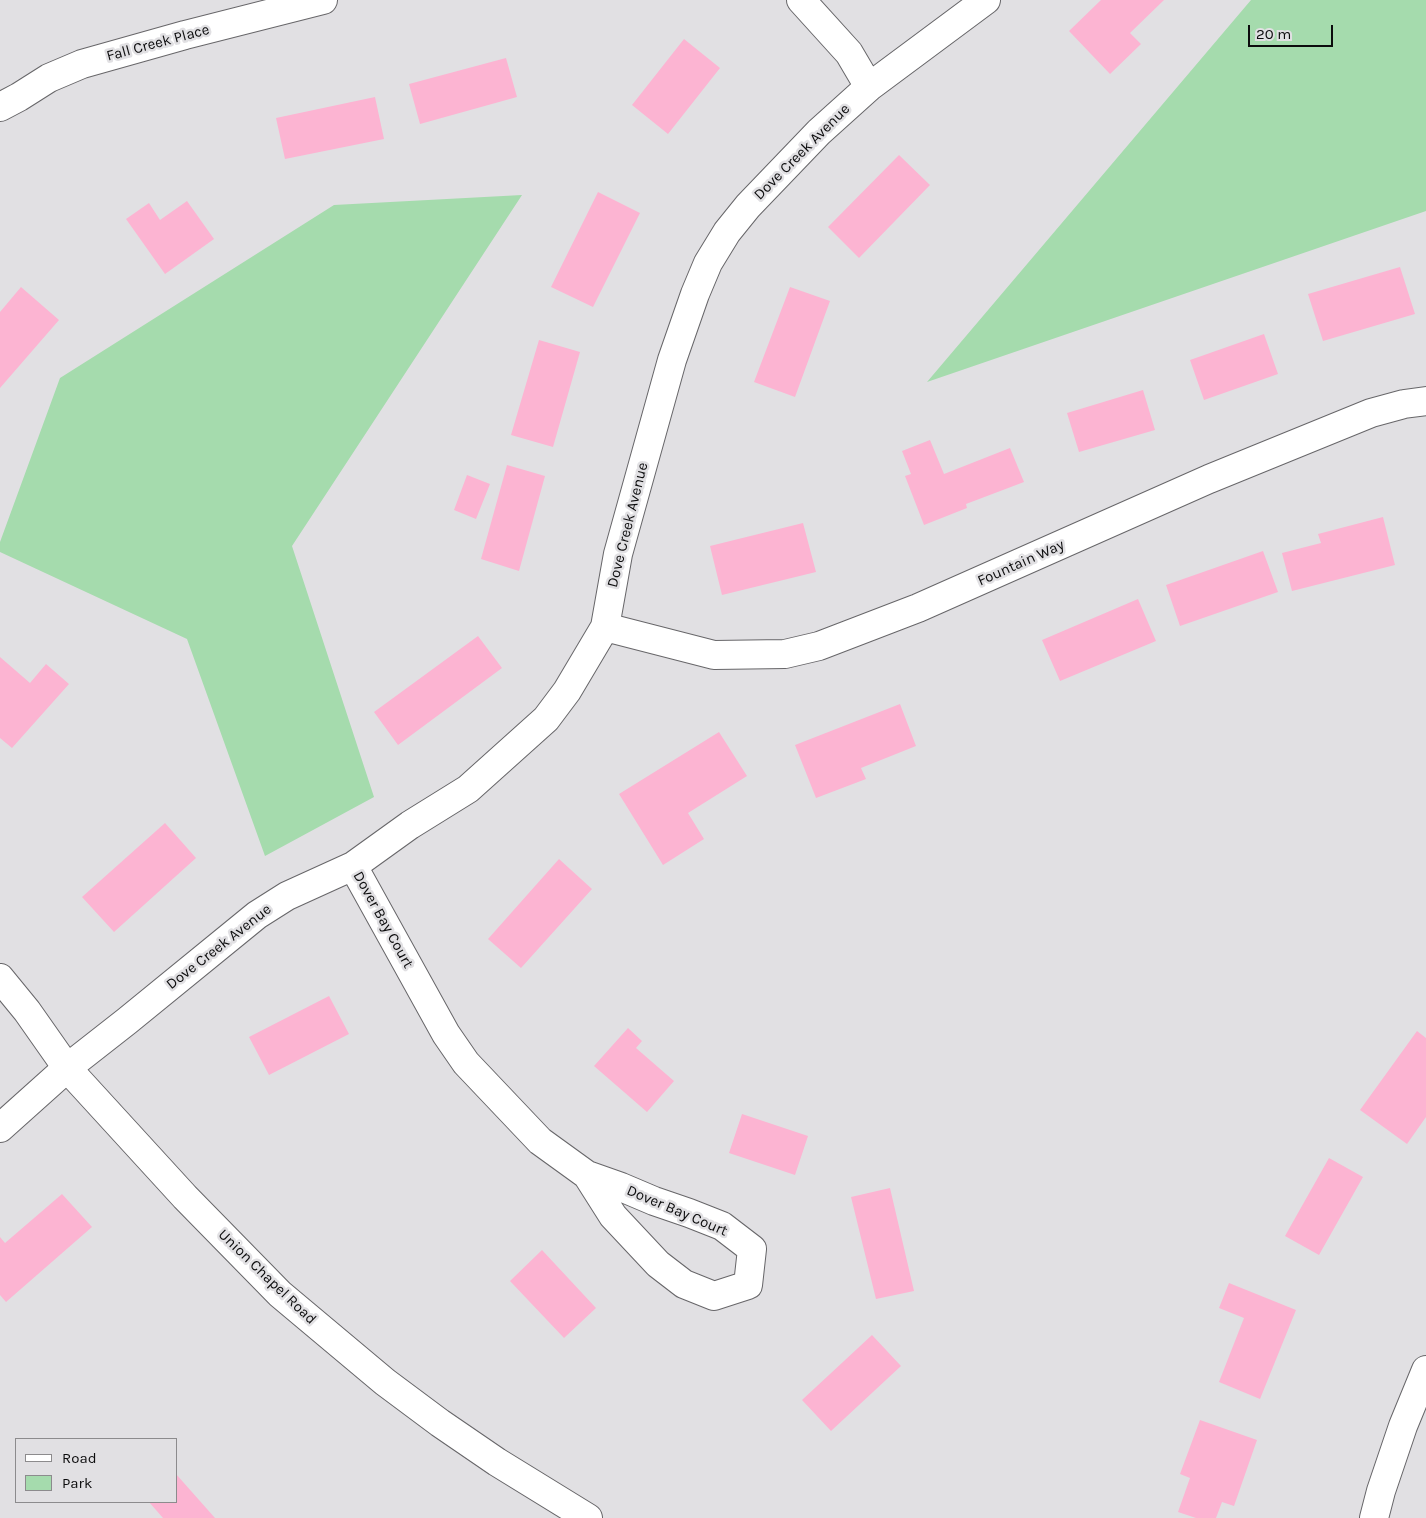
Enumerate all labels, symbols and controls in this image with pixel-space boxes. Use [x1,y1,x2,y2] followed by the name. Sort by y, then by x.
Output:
[1251,15,1336,47] scale bar
[104,21,212,65] street label: Fall Creek Place
[1256,25,1291,43] text: 20 m
[750,100,854,204] street label: Dove Creek Avenue
[604,461,652,589] street label: Dove Creek Avenue
[975,536,1067,590] street label: Fountain Way
[349,868,417,972] street label: Dover Bay Court
[163,900,275,994] street label: Dove Creek Avenue
[624,1182,730,1240] street label: Dover Bay Court
[214,1226,320,1328] street label: Union Chapel Road
[15,1438,178,1503] legend
[62,1449,97,1467] text: Road
[62,1474,92,1492] text: Park

